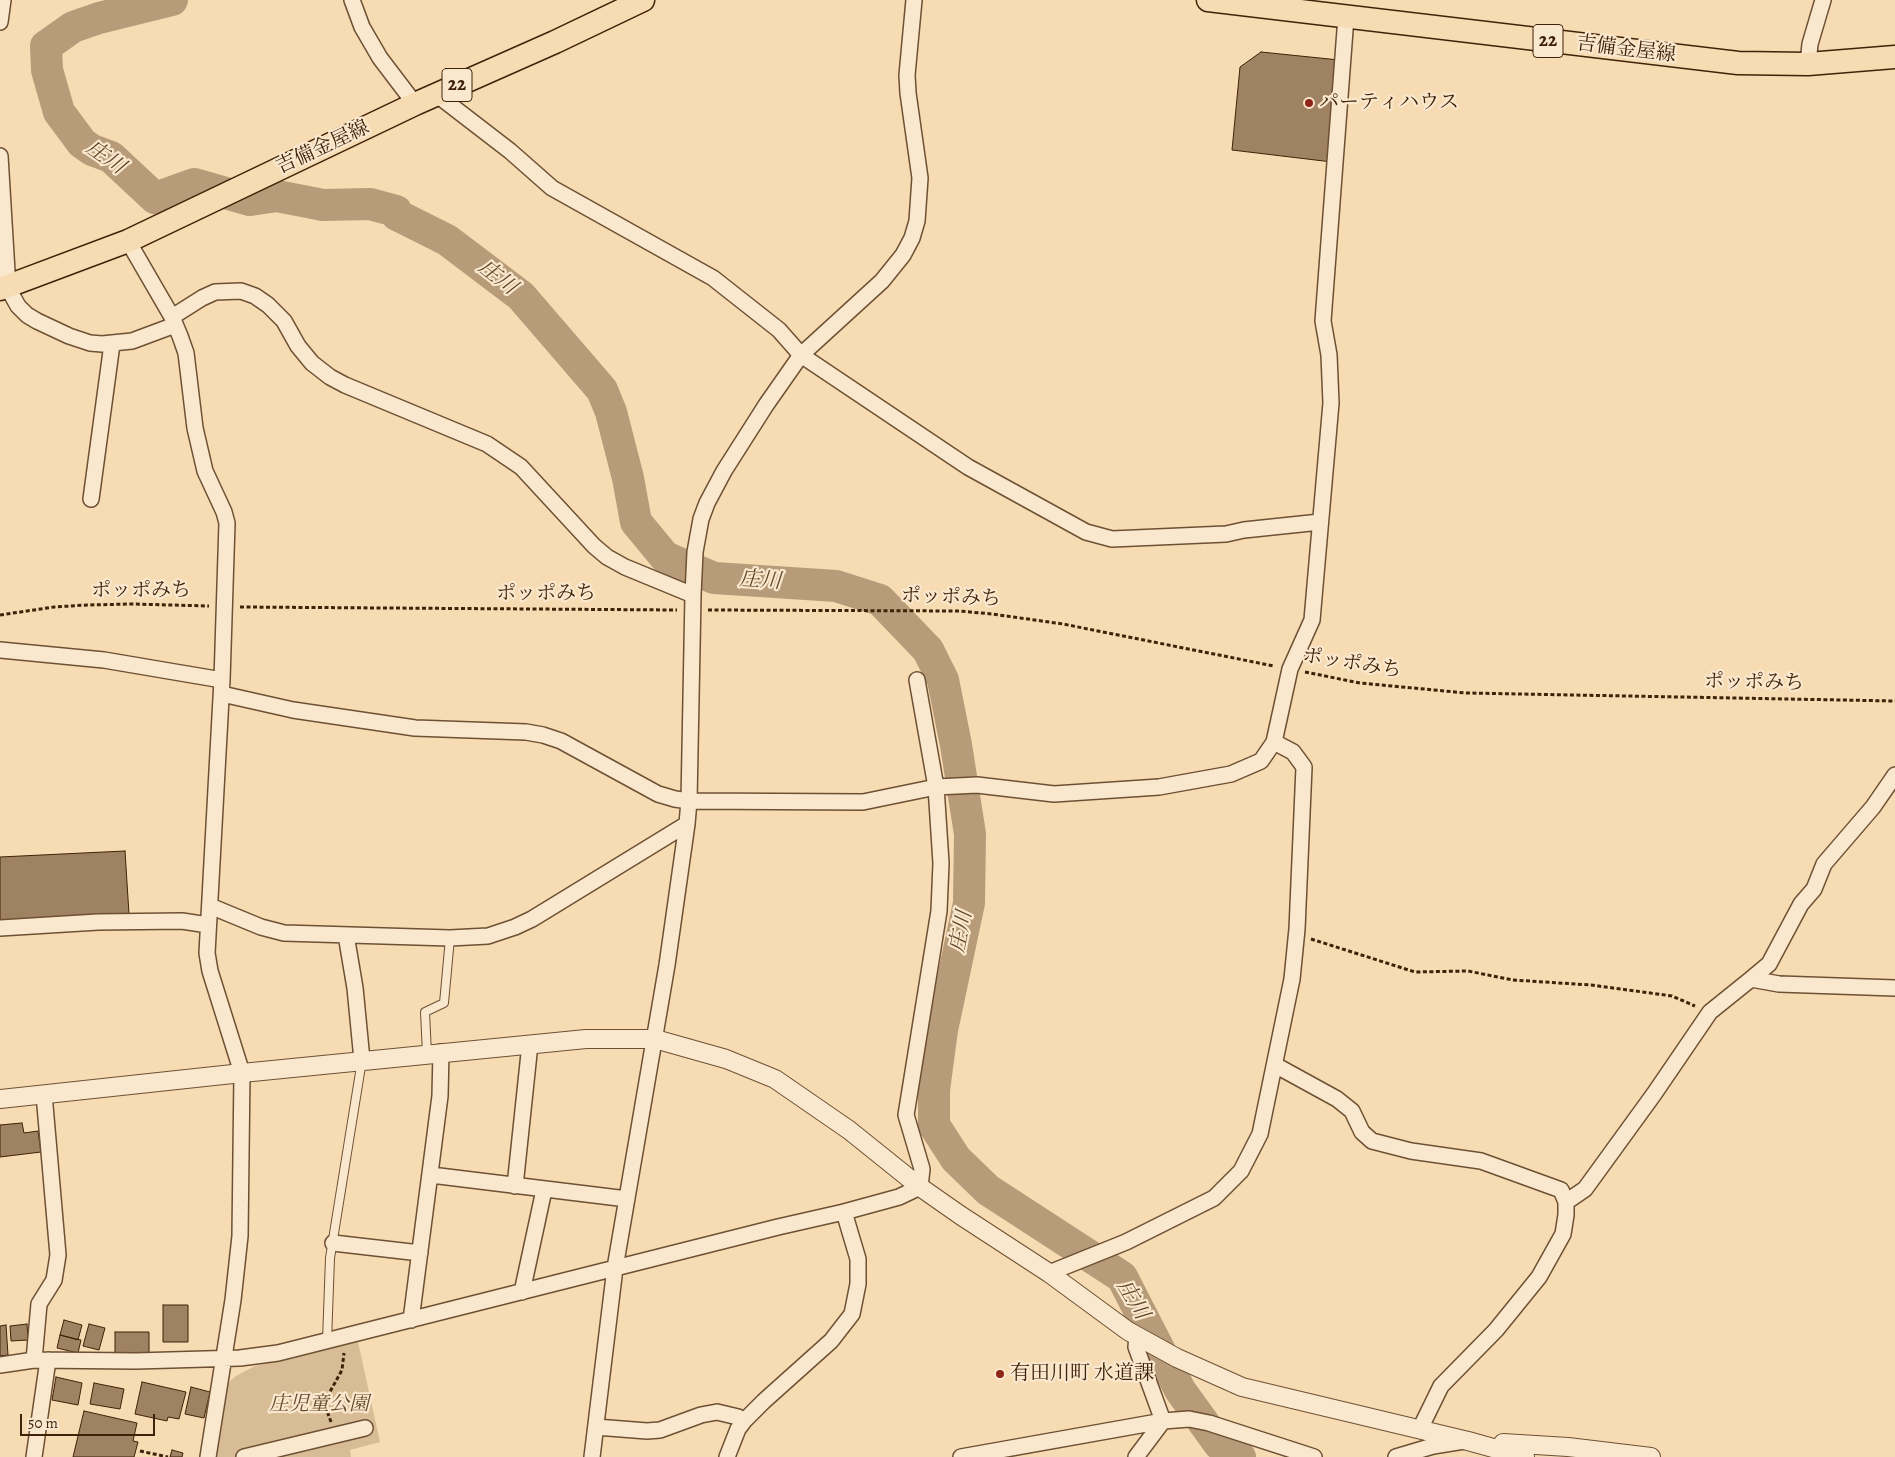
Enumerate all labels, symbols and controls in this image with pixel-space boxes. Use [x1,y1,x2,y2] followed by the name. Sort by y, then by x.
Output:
[1533,24,1563,58] road number: 22
[1575,32,1677,68] street label: 吉備金屋線
[442,68,472,102] road number: 22
[1319,91,1459,115] place label: パーティハウス
[1303,97,1315,109] marker: パーティハウス
[273,116,373,180] street label: 吉備金屋線
[81,136,129,180] water label: 庄川
[473,255,521,301] water label: 庄川
[738,567,782,595] water label: 庄川
[91,579,191,603] street label: ポッポみち
[496,582,596,606] street label: ポッポみち
[901,584,1001,612] street label: ポッポみち
[1301,644,1403,684] street label: ポッポみち
[1704,670,1804,696] street label: ポッポみち
[946,909,978,955] water label: 庄川
[1110,1276,1154,1324] water label: 庄川
[1010,1362,1154,1386] place label: 有田川町 水道課
[994,1368,1006,1380] marker: 有田川町 水道課
[269,1393,369,1417] park label: 庄児童公園
[22,1404,158,1436] scale bar
[28,1413,58,1433] text: 50 m

